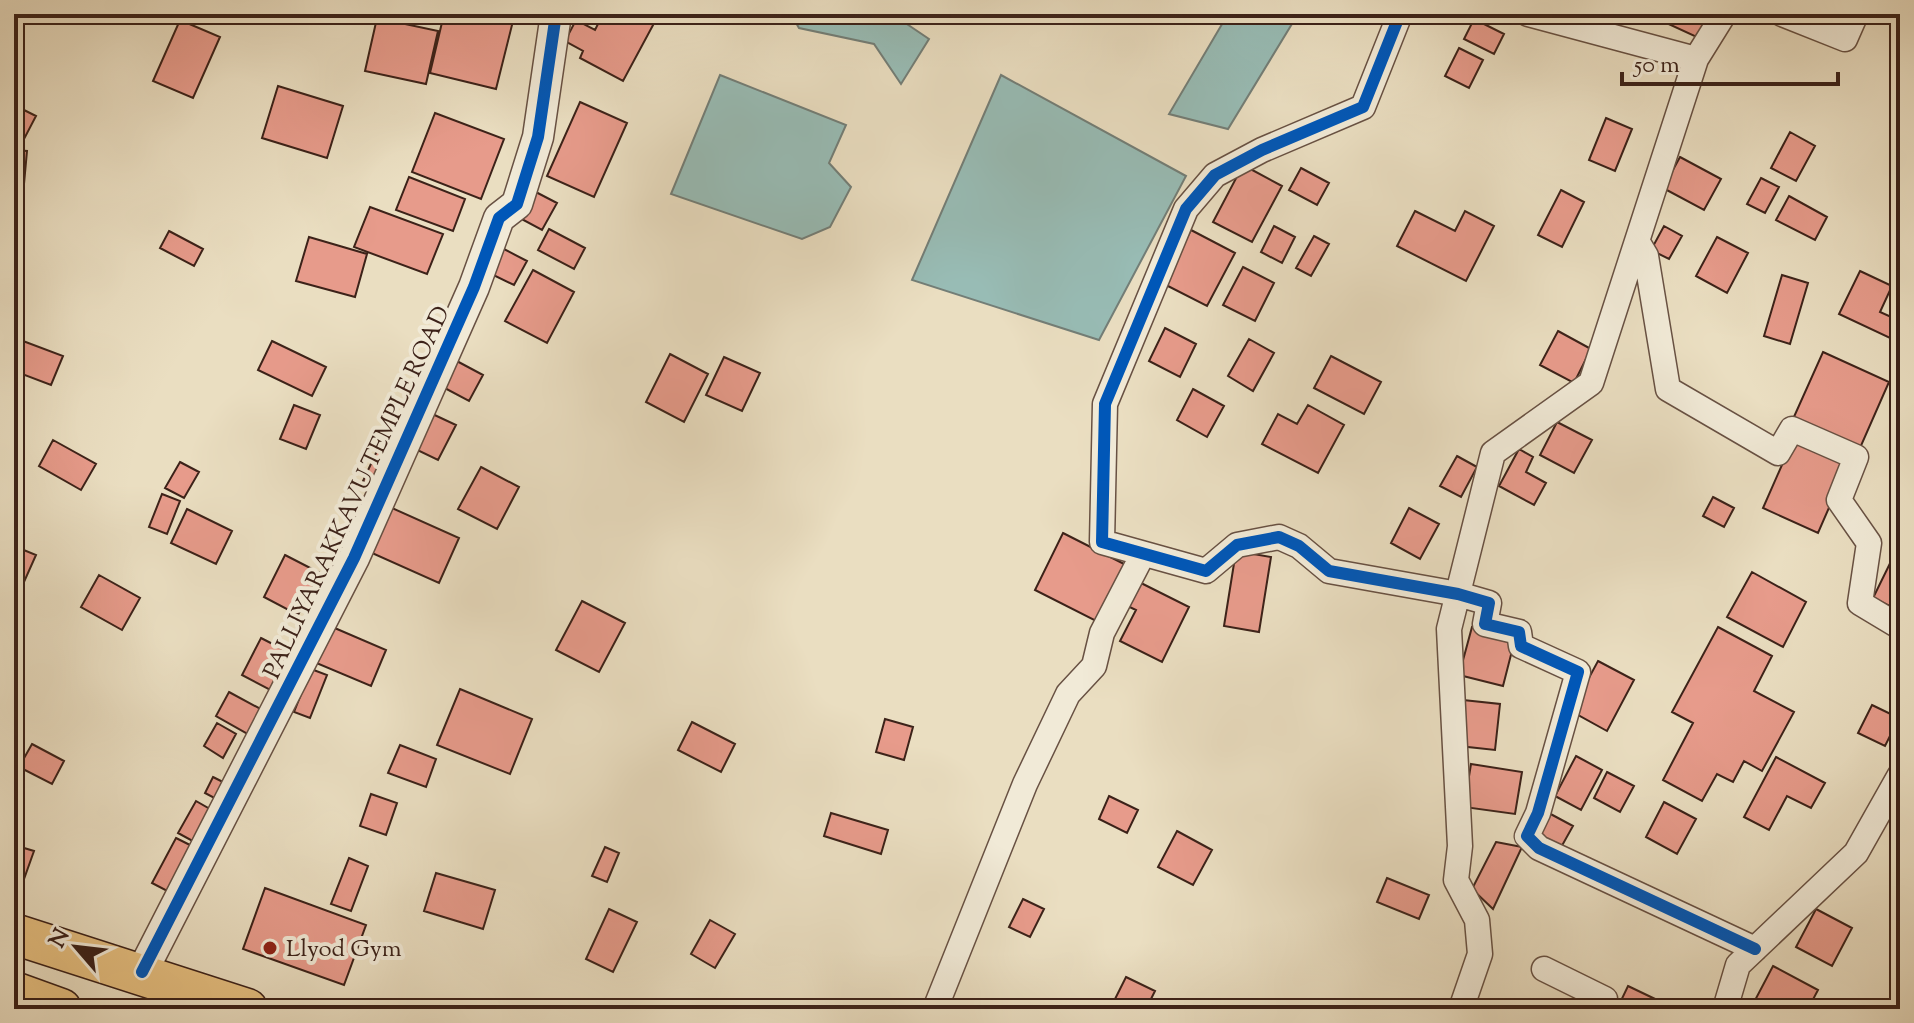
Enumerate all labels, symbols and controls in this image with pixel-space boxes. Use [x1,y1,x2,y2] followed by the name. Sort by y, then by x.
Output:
[1622,36,1838,86] scale bar
[1632,49,1680,83] text: 50 m
[256,301,459,685] street label: PALLIYARAKKAVU TEMPLE ROAD
[36,907,116,987] north arrow
[43,923,79,954] text: N
[286,933,402,967] place label: Llyod Gym
[261,939,279,957] marker: Llyod Gym

